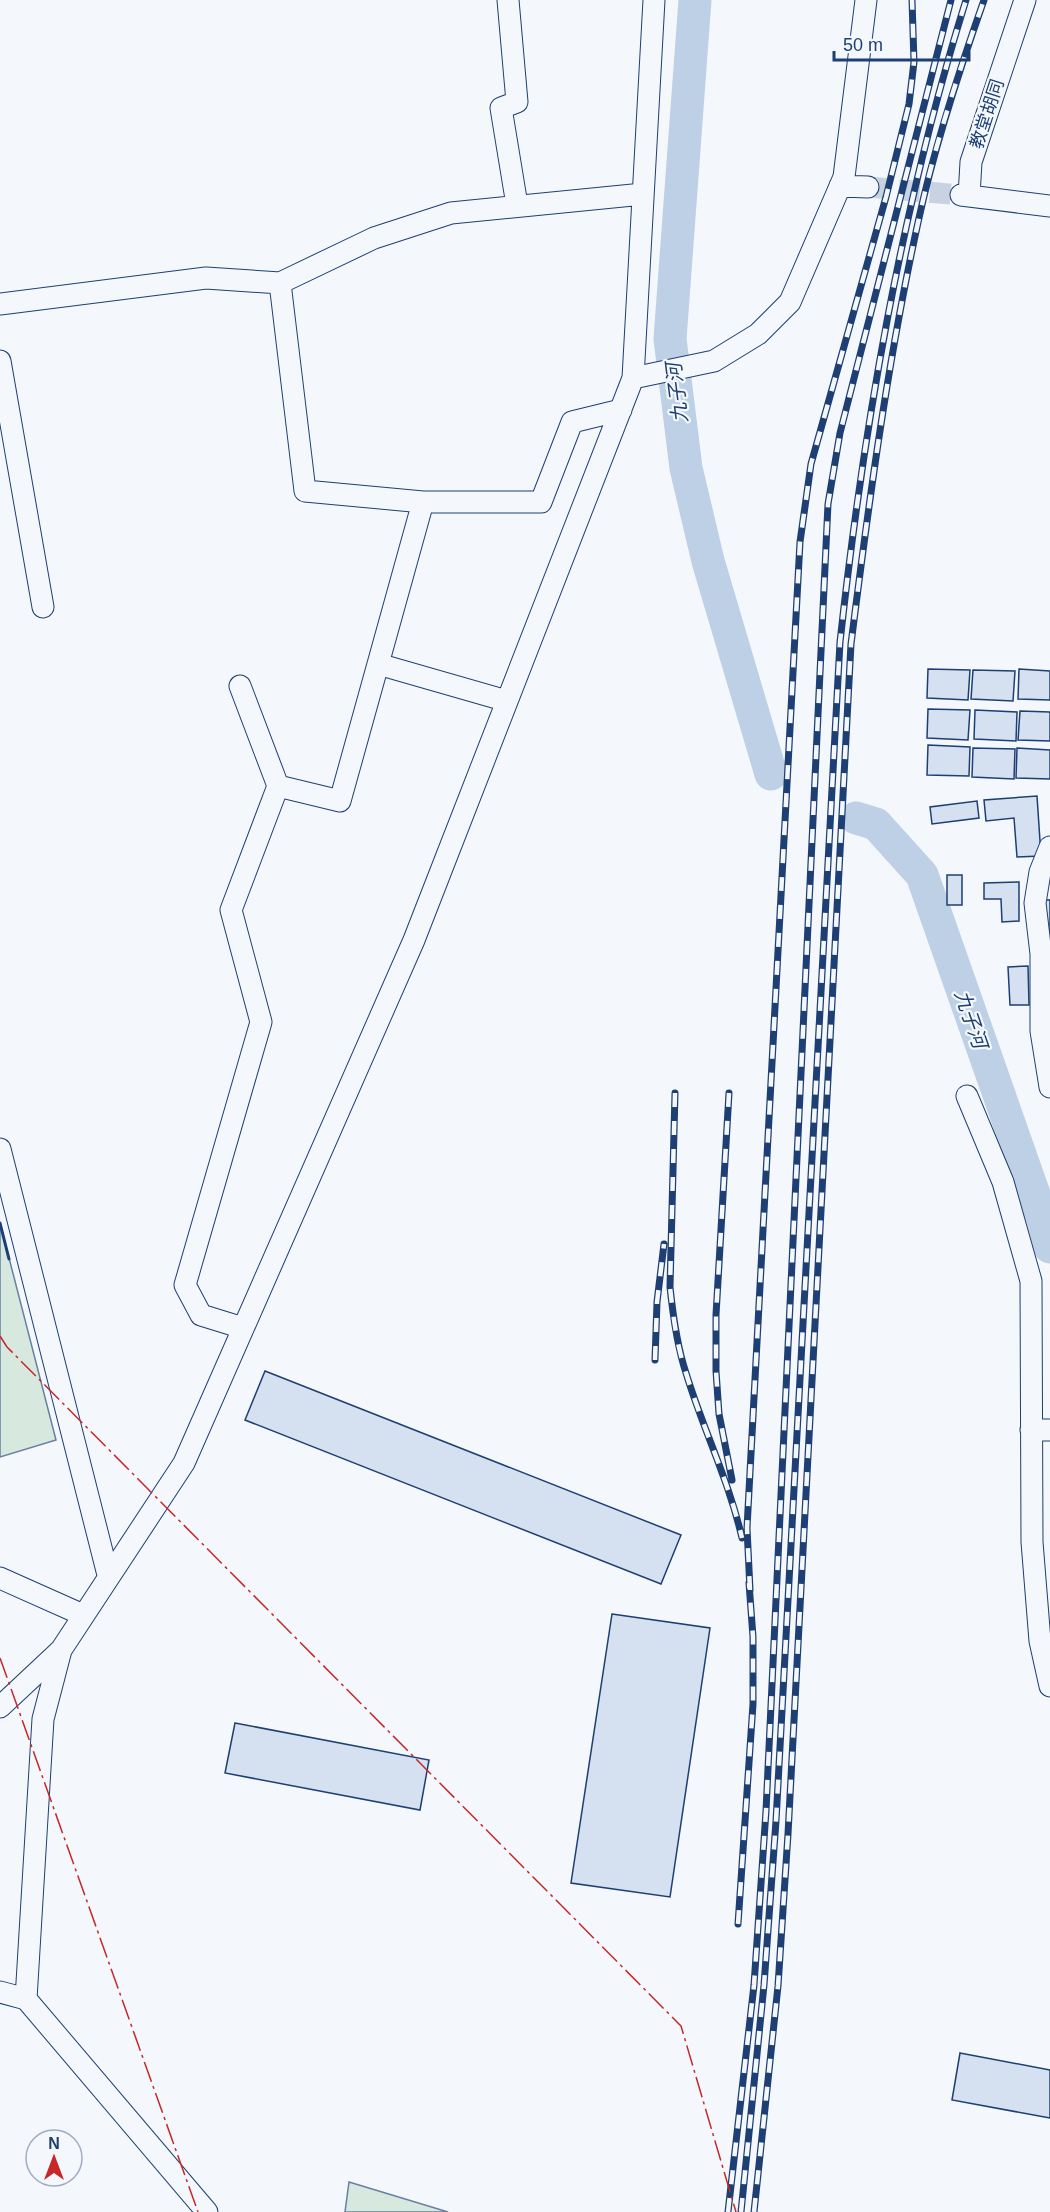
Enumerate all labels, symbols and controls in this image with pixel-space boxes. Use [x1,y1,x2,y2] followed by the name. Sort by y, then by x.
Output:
[834,24,969,62] scale bar
[843,35,883,55] text: 50 m
[966,77,1008,151] street label: 教堂胡同
[662,358,692,424] water label: 九子河
[951,987,992,1055] water label: 九子河
[24,2128,84,2188] north arrow
[48,2135,60,2152] text: N

